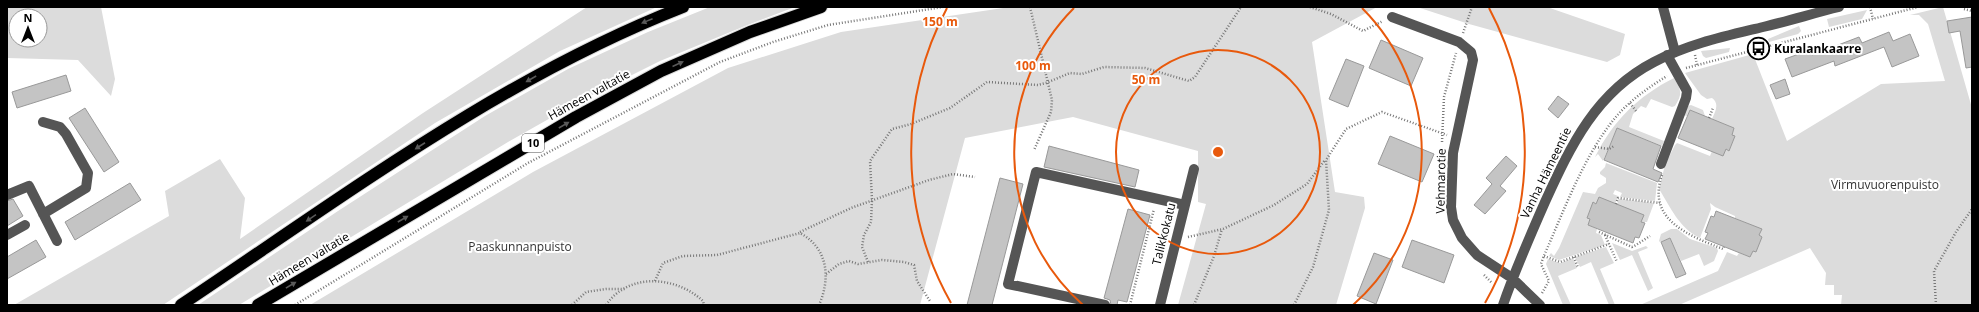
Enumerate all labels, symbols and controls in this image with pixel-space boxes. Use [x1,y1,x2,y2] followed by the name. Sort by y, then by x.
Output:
[8,8,48,48] north arrow
[24,10,32,25] text: N
[922,13,958,30] text: 150 m
[641,19,653,25] one-way arrow
[1745,36,1771,62] bus stop icon: Kuralankaarre
[1774,40,1861,57] place label: Kuralankaarre
[1015,57,1051,74] text: 100 m
[673,60,685,66] one-way arrow
[545,65,633,124] street label: Hämeen valtatie
[1132,71,1160,88] text: 50 m
[525,75,537,82] one-way arrow
[558,121,570,128] one-way arrow
[1516,124,1575,221] street label: Vanha Hämeentie
[522,134,544,152] road number: 10
[414,142,425,150] one-way arrow
[1211,145,1225,159] centre of rings
[1431,148,1450,214] street label: Vehmarotie
[1831,176,1939,193] park label: Virmuvuorenpuisto
[1148,201,1179,267] street label: Talikkokatu
[306,214,316,222] one-way arrow
[397,215,409,222] one-way arrow
[265,228,352,289] street label: Hämeen valtatie
[468,238,572,255] park label: Paaskunnanpuisto
[286,281,296,289] one-way arrow

